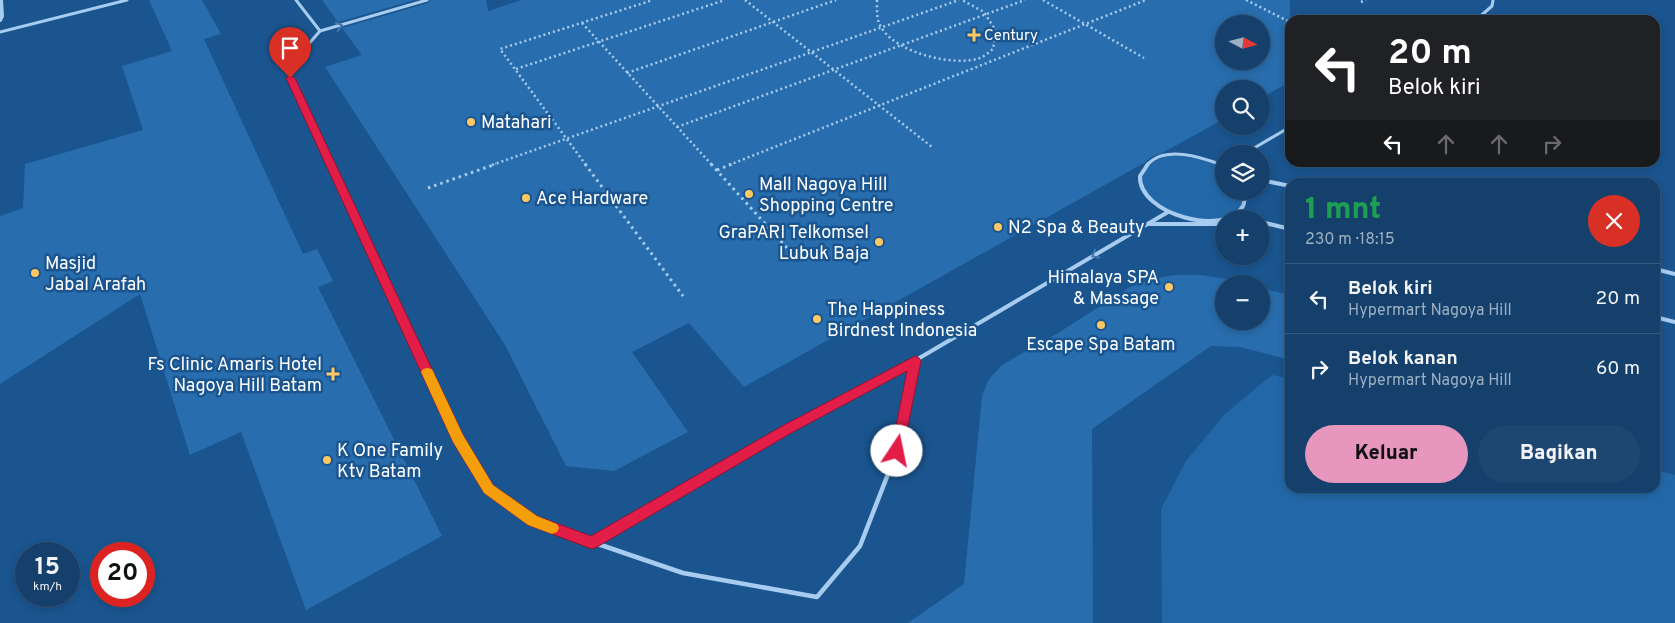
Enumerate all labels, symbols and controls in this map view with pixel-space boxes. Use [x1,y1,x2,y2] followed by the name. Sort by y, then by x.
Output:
[1215,15,1270,70] north arrow
[1215,15,1270,330] map controls
[334,21,343,31] one-way arrow
[269,27,311,78] pin
[984,27,1038,46] place label: Century
[968,29,980,41] marker: Century
[1388,32,1472,76] text: 20 m
[276,34,304,62] icon: arrive
[1305,35,1370,100] icon: left
[1388,75,1481,102] text: Belok kiri
[1215,80,1270,135] button: search
[481,112,552,135] place label: Matahari
[465,116,477,128] marker: Matahari
[1379,130,1407,158] icon: left
[1432,130,1460,158] icon: ahead
[1485,130,1513,158] icon: ahead
[1538,130,1566,158] icon: right
[1215,145,1270,200] button: layers
[759,174,894,218] place label: Mall Nagoya Hill Shopping Centre
[536,188,648,211] place label: Ace Hardware
[743,188,755,200] marker: Mall Nagoya Hill Shopping Centre
[520,192,532,204] marker: Ace Hardware
[1305,192,1381,229] text: 1 mnt
[1588,195,1640,247] button: close
[1215,210,1270,265] button: +
[1008,217,1144,240] place label: N2 Spa & Beauty
[992,221,1004,233] marker: N2 Spa & Beauty
[718,222,869,266] place label: GraPARI Telkomsel Lubuk Baja
[1305,230,1395,250] text: 230 m · 18:15
[873,236,885,248] marker: GraPARI Telkomsel Lubuk Baja
[1092,248,1101,258] one-way arrow
[45,253,146,297] place label: Masjid Jabal Arafah
[29,267,41,279] marker: Masjid Jabal Arafah
[1048,267,1159,311] place label: Himalaya SPA & Massage
[1215,275,1270,330] button: −
[1348,277,1433,301] text: Belok kiri
[1163,281,1175,293] marker: Himalaya SPA & Massage
[1305,285,1333,313] icon: left
[1596,287,1640,311] text: 20 m
[827,299,977,343] place label: The Happiness Birdnest Indonesia
[1348,301,1512,321] text: Hypermart Nagoya Hill
[811,313,823,325] marker: The Happiness Birdnest Indonesia
[1095,319,1107,331] marker: Escape Spa Batam
[1026,334,1176,357] place label: Escape Spa Batam
[1348,347,1458,371] text: Belok kanan
[148,354,322,398] place label: Fs Clinic Amaris Hotel Nagoya Hill Batam
[1305,355,1333,383] icon: right
[1596,357,1640,381] text: 60 m
[326,367,340,381] marker: Fs Clinic Amaris Hotel Nagoya Hill Batam
[1348,371,1512,391] text: Hypermart Nagoya Hill
[870,424,922,476] position arrow
[1305,425,1468,483] button: Keluar
[1478,425,1640,483] button: Bagikan
[337,440,443,484] place label: K One Family Ktv Batam
[321,454,333,466] marker: K One Family Ktv Batam
[90,542,155,607] speed limit sign: 20
[35,552,60,584] text: 15
[33,579,62,595] text: km/h

